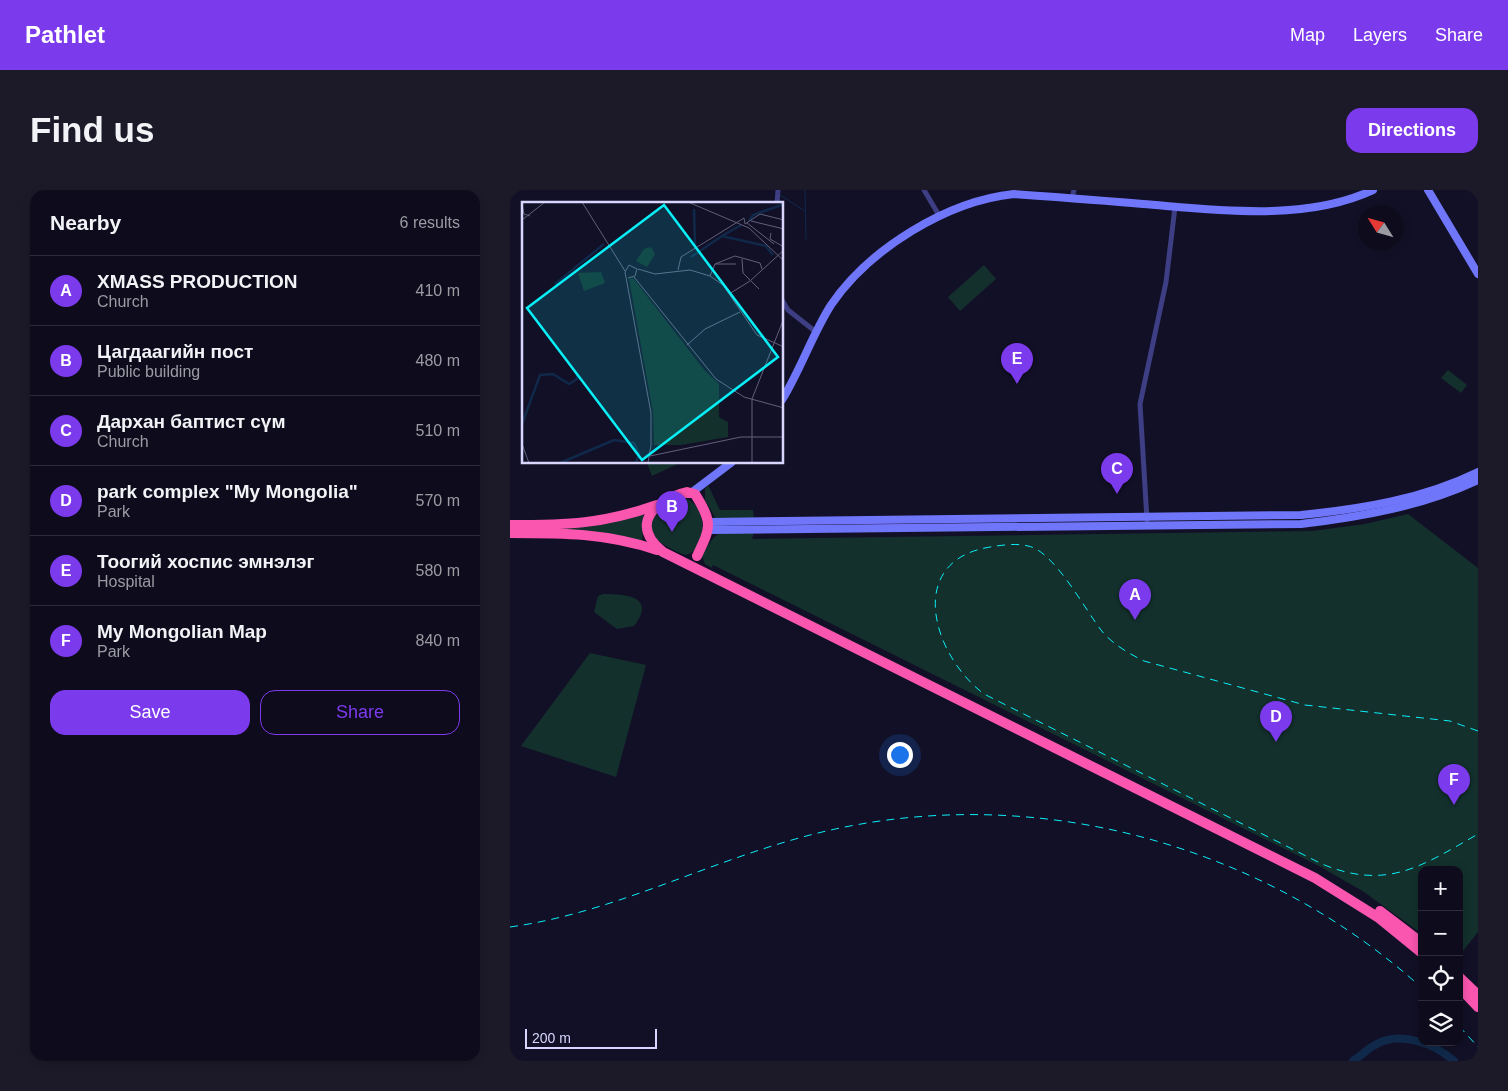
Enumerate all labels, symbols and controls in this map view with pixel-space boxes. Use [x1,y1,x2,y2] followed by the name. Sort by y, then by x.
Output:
[25,21,105,48] text: Pathlet
[1290,25,1325,45] text: Map
[1353,25,1407,45] text: Layers
[1435,25,1483,45] text: Share
[1346,108,1478,153] button: Directions
[30,110,154,149] text: Find us
[522,202,784,464] inset map
[1358,205,1403,250] north arrow
[50,211,121,234] text: Nearby
[400,214,460,231] text: 6 results
[97,271,298,292] text: XMASS PRODUCTION
[60,282,72,299] text: A
[416,282,460,299] text: 410 m
[97,293,149,310] text: Church
[97,341,253,362] text: Цагдаагийн пост
[1001,343,1033,384] pin: E
[60,352,72,369] text: B
[416,352,460,369] text: 480 m
[97,363,200,380] text: Public building
[97,411,285,432] text: Дархан баптист сүм
[60,422,72,439] text: C
[416,422,460,439] text: 510 m
[97,433,149,450] text: Church
[1101,453,1133,494] pin: C
[97,481,358,502] text: park complex "My Mongolia"
[656,491,688,532] pin: B
[60,492,72,509] text: D
[416,492,460,509] text: 570 m
[97,503,130,520] text: Park
[97,551,314,572] text: Тоогий хоспис эмнэлэг
[61,562,71,579] text: E
[416,562,460,579] text: 580 m
[97,573,155,590] text: Hospital
[1119,579,1151,620] pin: A
[97,621,267,642] text: My Mongolian Map
[61,632,71,649] text: F
[416,632,460,649] text: 840 m
[97,643,130,660] text: Park
[50,690,250,735] button: Save
[260,690,460,735] button: Share
[1260,701,1292,742] pin: D
[887,742,913,768] your location
[1438,764,1470,805] pin: F
[1418,866,1463,1046] map controls
[1418,866,1463,911] button: +
[1418,911,1463,956] button: −
[1418,956,1463,1001] button: locate
[1418,1001,1463,1046] button: layers
[525,1026,658,1049] scale bar
[532,1030,571,1046] text: 200 m

